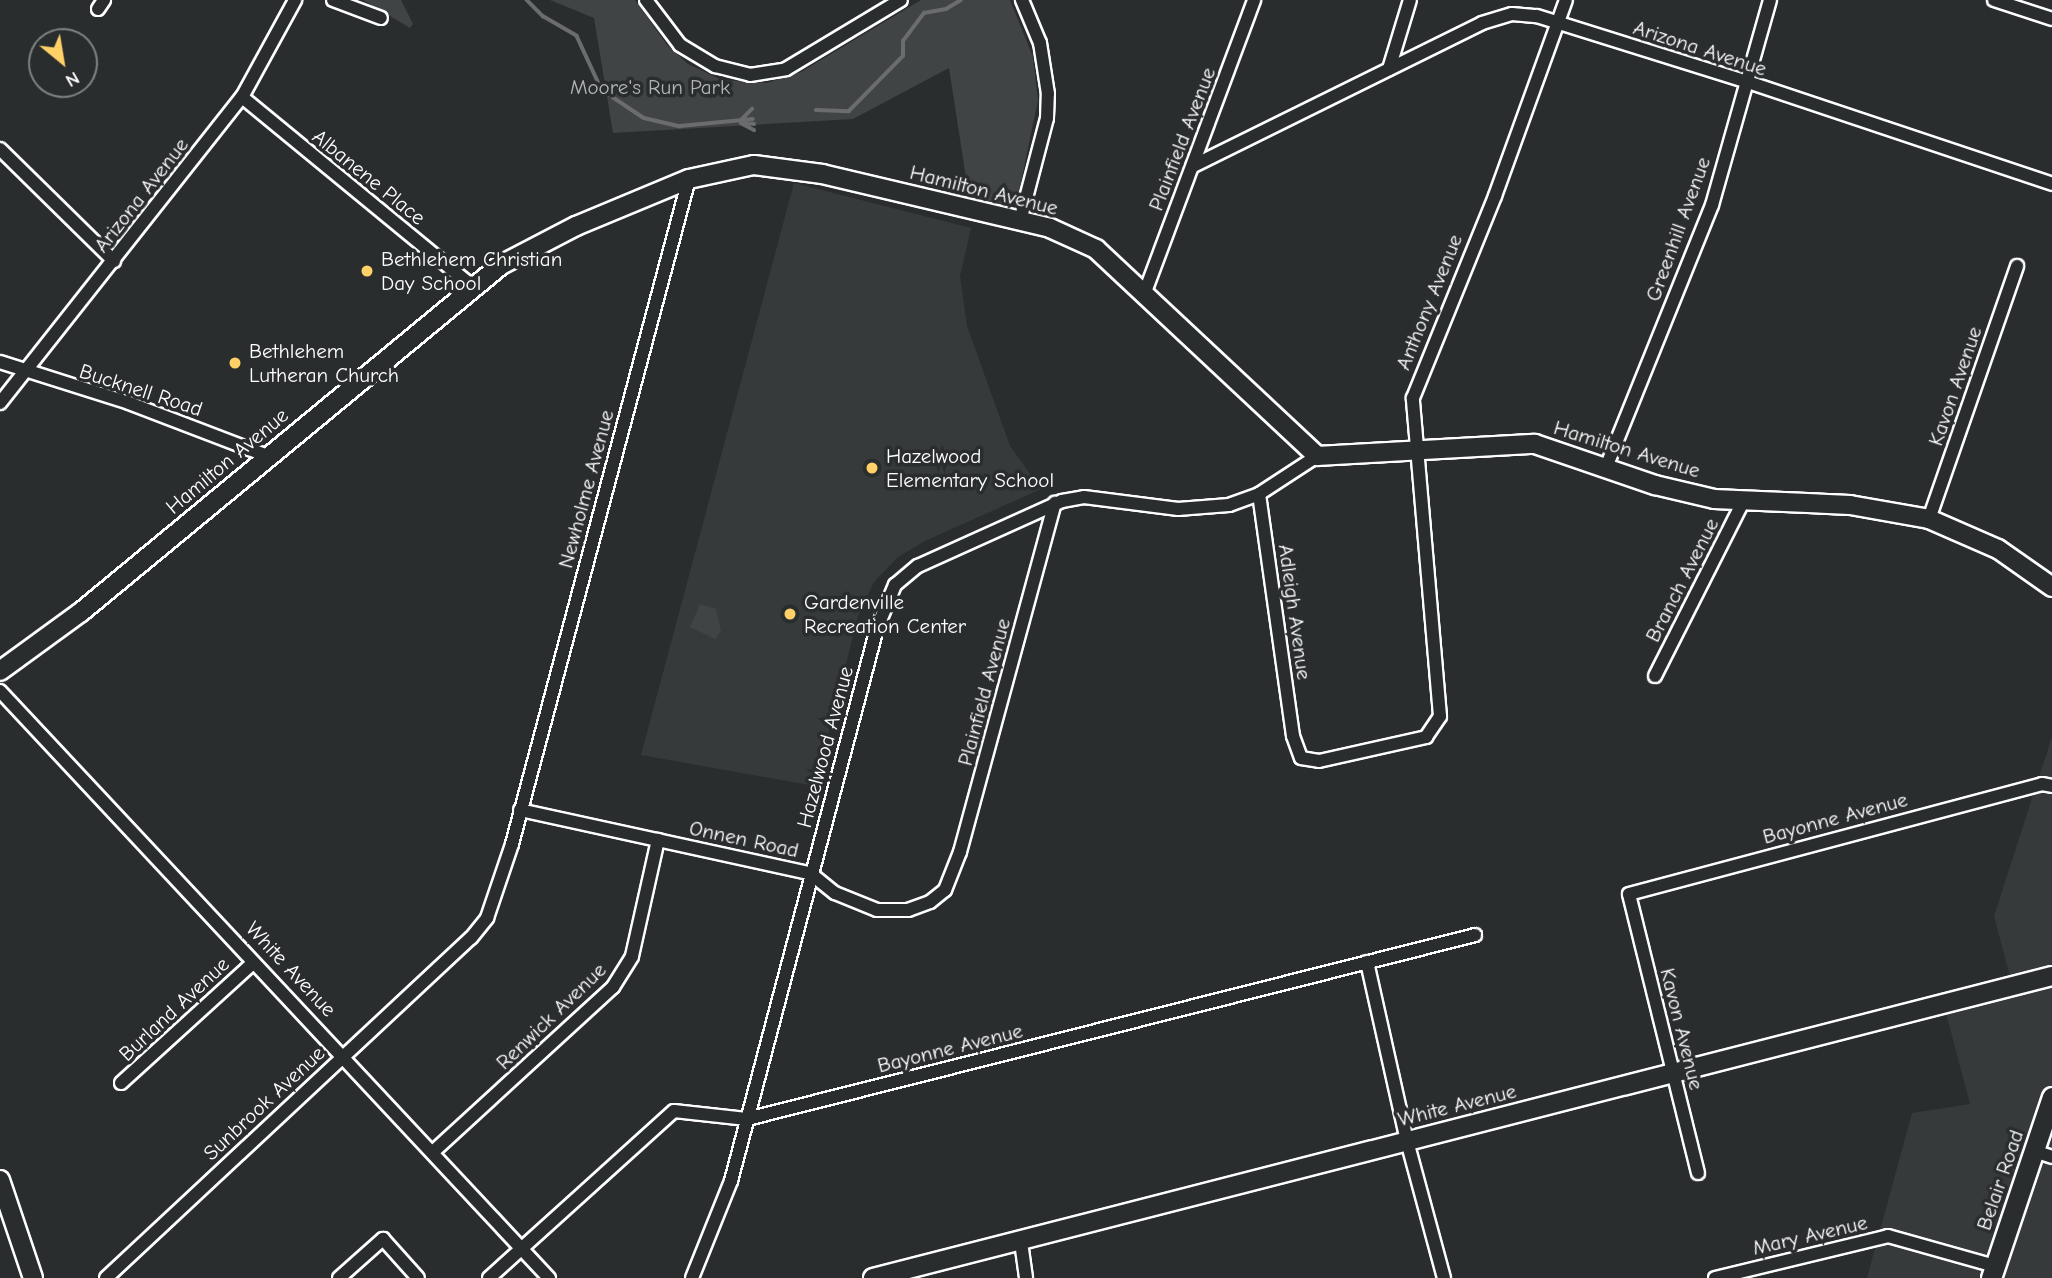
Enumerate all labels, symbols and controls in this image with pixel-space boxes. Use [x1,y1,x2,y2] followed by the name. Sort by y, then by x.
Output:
[1630,15,1770,81] street label: Arizona Avenue
[28,28,98,98] north arrow
[1143,64,1221,214] street label: Plainfield Avenue
[62,67,83,92] text: N
[570,74,730,100] park label: Moore's Run Park
[307,124,431,230] street label: Albanene Place
[88,133,194,257] street label: Arizona Avenue
[1640,153,1716,305] street label: Greenhill Avenue
[907,159,1061,221] street label: Hamilton Avenue
[1390,230,1468,374] street label: Anthony Avenue
[381,246,562,296] place label: Bethlehem Christian Day School
[359,263,375,279] marker: Bethlehem Christian Day School
[1923,323,1987,449] street label: Kavon Avenue
[249,338,399,388] place label: Bethlehem Lutheran Church
[227,355,243,371] marker: Bethlehem Lutheran Church
[76,358,206,422] street label: Bucknell Road
[161,403,293,519] street label: Hamilton Avenue
[553,407,619,571] street label: Newholme Avenue
[1551,415,1703,483] street label: Hamilton Avenue
[886,443,1054,493] place label: Hazelwood Elementary School
[864,460,880,476] marker: Hazelwood Elementary School
[1640,514,1724,646] street label: Branch Avenue
[1273,543,1317,681] street label: Adleigh Avenue
[804,589,966,639] place label: Gardenville Recreation Center
[782,606,798,622] marker: Gardenville Recreation Center
[952,616,1016,768] street label: Plainfield Avenue
[791,663,859,831] street label: Hazelwood Avenue
[1760,787,1910,849] street label: Bayonne Avenue
[687,815,801,863] street label: Onnen Road
[240,916,342,1022] street label: White Avenue
[114,952,234,1066] street label: Burland Avenue
[491,957,611,1075] street label: Renwick Avenue
[1655,965,1709,1093] street label: Kavon Avenue
[875,1018,1025,1078] street label: Bayonne Avenue
[198,1040,330,1166] street label: Sunbrook Avenue
[1395,1078,1519,1132] street label: White Avenue
[1971,1127,2029,1233] street label: Belair Road
[1750,1210,1870,1260] street label: Mary Avenue

